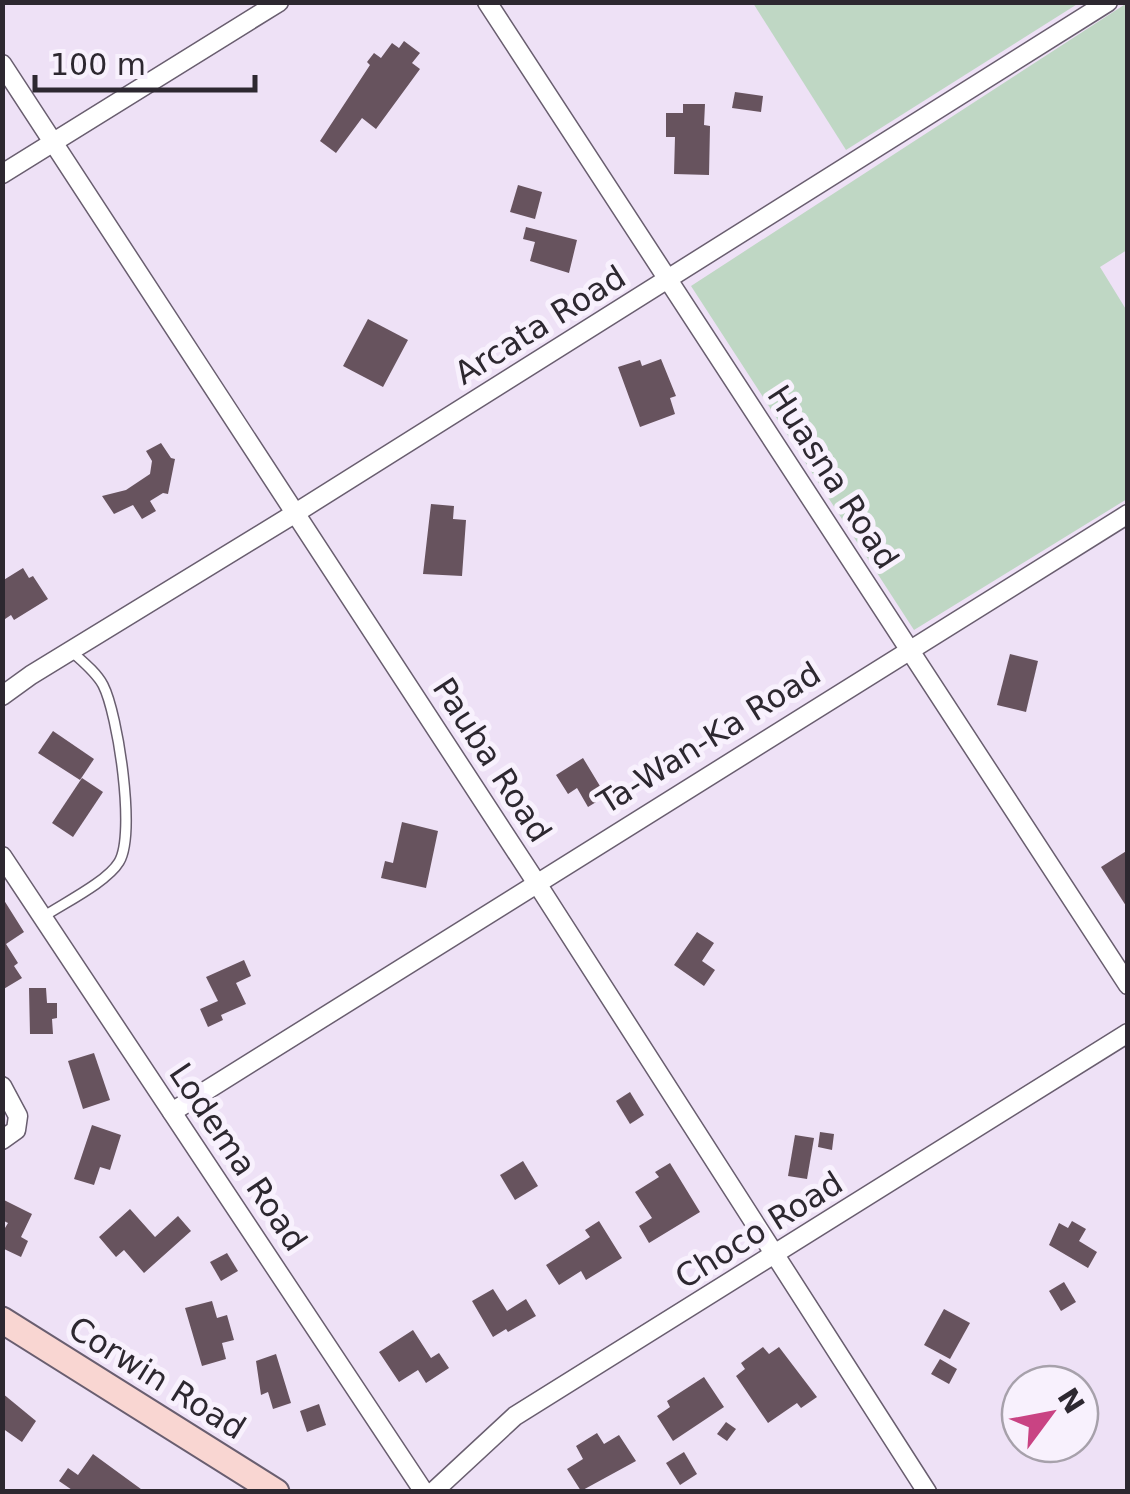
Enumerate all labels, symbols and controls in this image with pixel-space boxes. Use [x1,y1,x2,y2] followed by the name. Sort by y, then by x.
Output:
[35,30,255,92] scale bar
[50,47,146,82] text: 100 m
[448,257,632,393] street label: Arcata Road
[760,378,906,576] street label: Huasna Road
[590,654,827,822] street label: Ta-Wan-Ka Road
[425,671,559,849] street label: Pauba Road
[161,1056,315,1258] street label: Lodema Road
[668,1164,850,1296] street label: Choco Road
[62,1309,252,1447] street label: Corwin Road
[1000,1364,1100,1464] north arrow
[1051,1382,1091,1420] text: N

